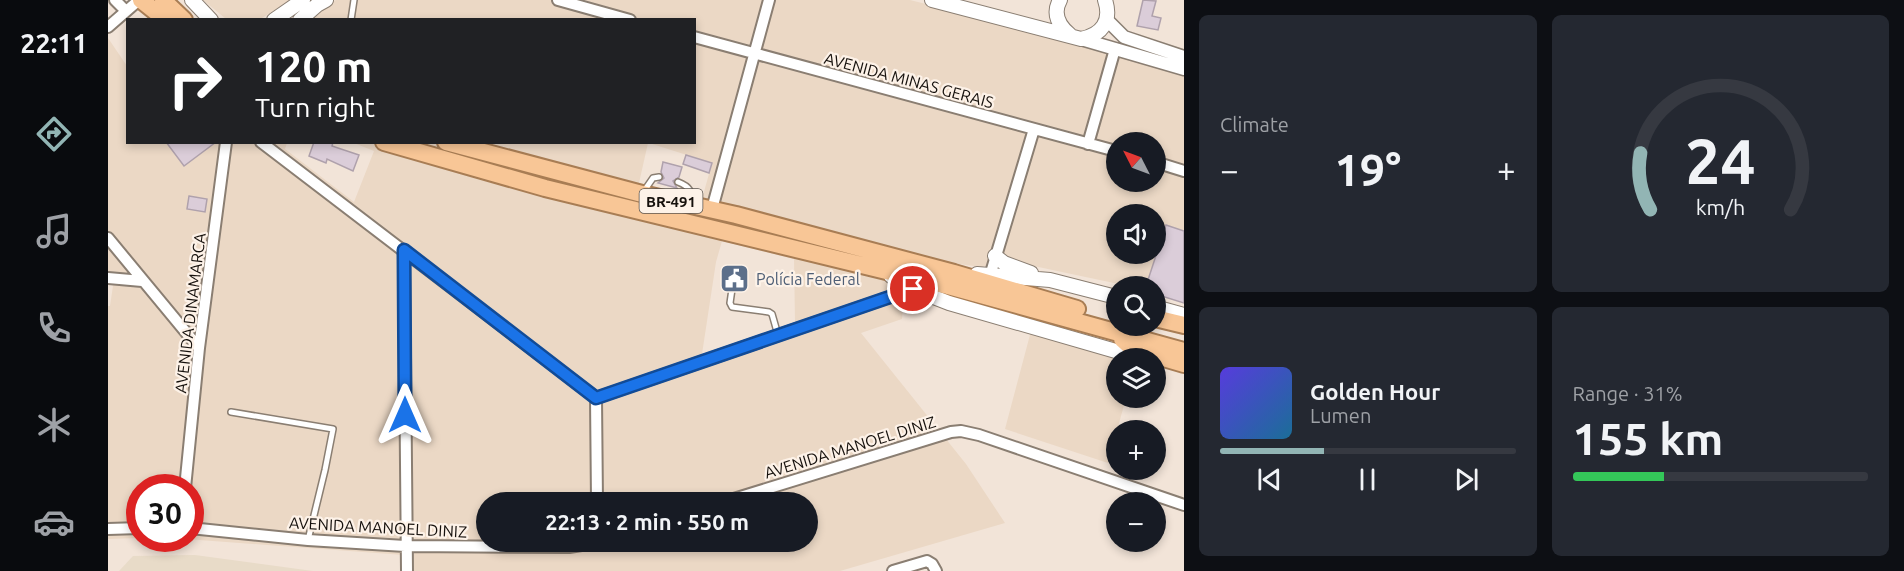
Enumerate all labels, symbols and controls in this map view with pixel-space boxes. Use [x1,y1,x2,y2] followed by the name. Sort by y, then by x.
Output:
[20,28,88,58] text: 22:11
[156,42,234,120] icon: right
[255,43,372,90] text: 120 m
[822,49,996,111] street label: AVENIDA MINAS GERAIS
[255,92,375,122] text: Turn right
[33,113,75,155] icon: directions
[1220,113,1289,136] text: Climate
[1685,126,1755,196] text: 24
[1106,132,1166,192] north arrow
[1106,132,1166,552] map controls
[1334,144,1401,195] text: 19°
[1220,151,1239,188] text: −
[1497,151,1516,188] text: +
[640,189,702,213] road number: BR-491
[1695,196,1745,220] text: km/h
[1106,204,1166,264] button: sound
[33,210,75,252] icon: music
[171,231,209,394] street label: AVENIDA DINAMARCA
[719,263,751,295] public building icon: Polícia Federal
[887,263,938,314] pin
[756,270,860,288] place label: Polícia Federal
[896,272,929,305] icon: arrive
[1106,276,1166,336] button: search
[33,307,75,349] icon: phone
[1106,348,1166,408] button: layers
[1310,379,1440,404] text: Golden Hour
[1573,382,1683,405] text: Range · 31%
[373,383,437,447] position arrow
[33,404,75,446] icon: climate
[1310,404,1371,427] text: Lumen
[762,412,938,482] street label: AVENIDA MANOEL DINIZ
[1573,413,1723,464] text: 155 km
[1106,420,1166,480] button: +
[1253,463,1286,496] icon: previous
[1351,463,1384,496] icon: pause
[1450,463,1483,496] icon: next
[126,474,204,552] speed limit sign: 30
[1106,492,1166,552] button: −
[33,501,75,543] icon: car
[545,509,749,534] text: 22:13 · 2 min · 550 m
[288,513,468,541] street label: AVENIDA MANOEL DINIZ

